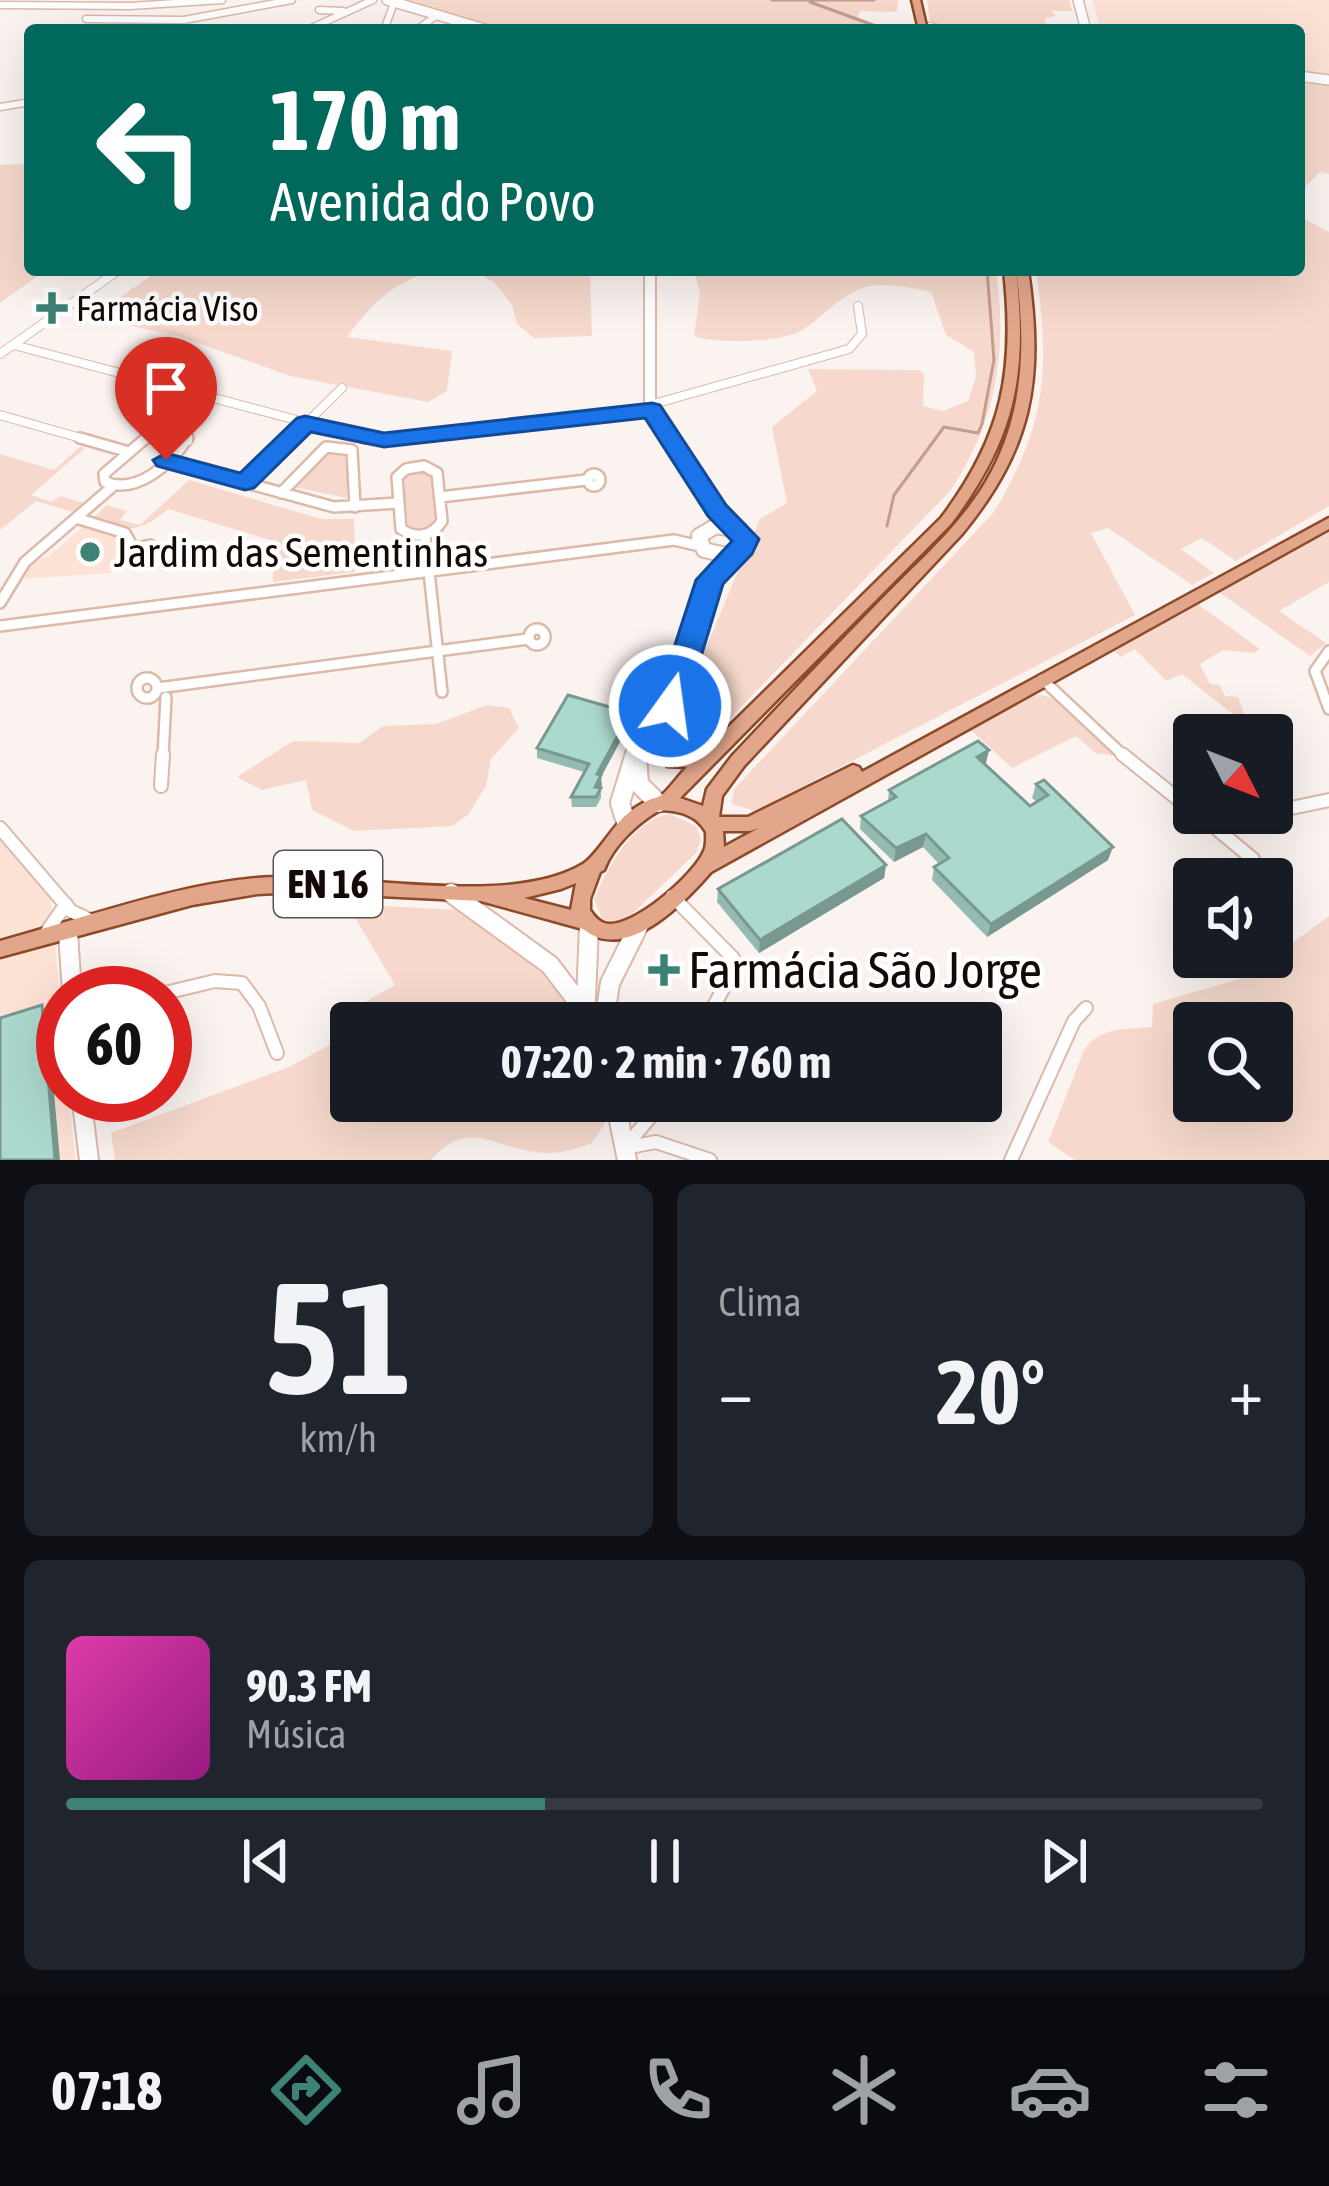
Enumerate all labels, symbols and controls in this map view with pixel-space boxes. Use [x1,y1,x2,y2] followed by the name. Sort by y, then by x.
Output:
[72,72,228,228] icon: left
[270,72,460,168] text: 170 m
[270,171,596,232] text: Avenida do Povo
[76,287,259,329] place label: Farmácia Viso
[39,295,65,321] marker: Farmácia Viso
[115,337,217,460] pin
[133,355,199,421] icon: arrive
[114,528,488,576] place label: Jardim das Sementinhas
[77,539,103,565] marker: Jardim das Sementinhas
[607,643,733,769] position arrow
[1173,714,1293,834] north arrow
[1173,714,1293,1122] map controls
[274,851,382,917] road number: EN 16
[1173,858,1293,978] button: sound
[688,940,1042,999] place label: Farmácia São Jorge
[651,957,677,983] marker: Farmácia São Jorge
[36,966,192,1122] speed limit sign: 60
[1173,1002,1293,1122] button: search
[501,1036,831,1088] text: 07:20 · 2 min · 760 m
[265,1248,412,1427] text: 51
[719,1280,802,1324] text: Clima
[936,1340,1045,1443] text: 20°
[719,1353,753,1429] text: −
[1229,1353,1263,1429] text: +
[300,1416,377,1460] text: km/h
[246,1660,372,1712] text: 90.3 FM
[246,1712,346,1756] text: Música
[233,1828,299,1894] icon: previous
[632,1828,698,1894] icon: pause
[1031,1828,1097,1894] icon: next
[264,2048,348,2132] icon: directions
[450,2048,534,2132] icon: music
[636,2048,720,2132] icon: phone
[822,2048,906,2132] icon: climate
[1008,2048,1092,2132] icon: car
[1194,2048,1278,2132] icon: filters
[51,2060,162,2121] text: 07:18

